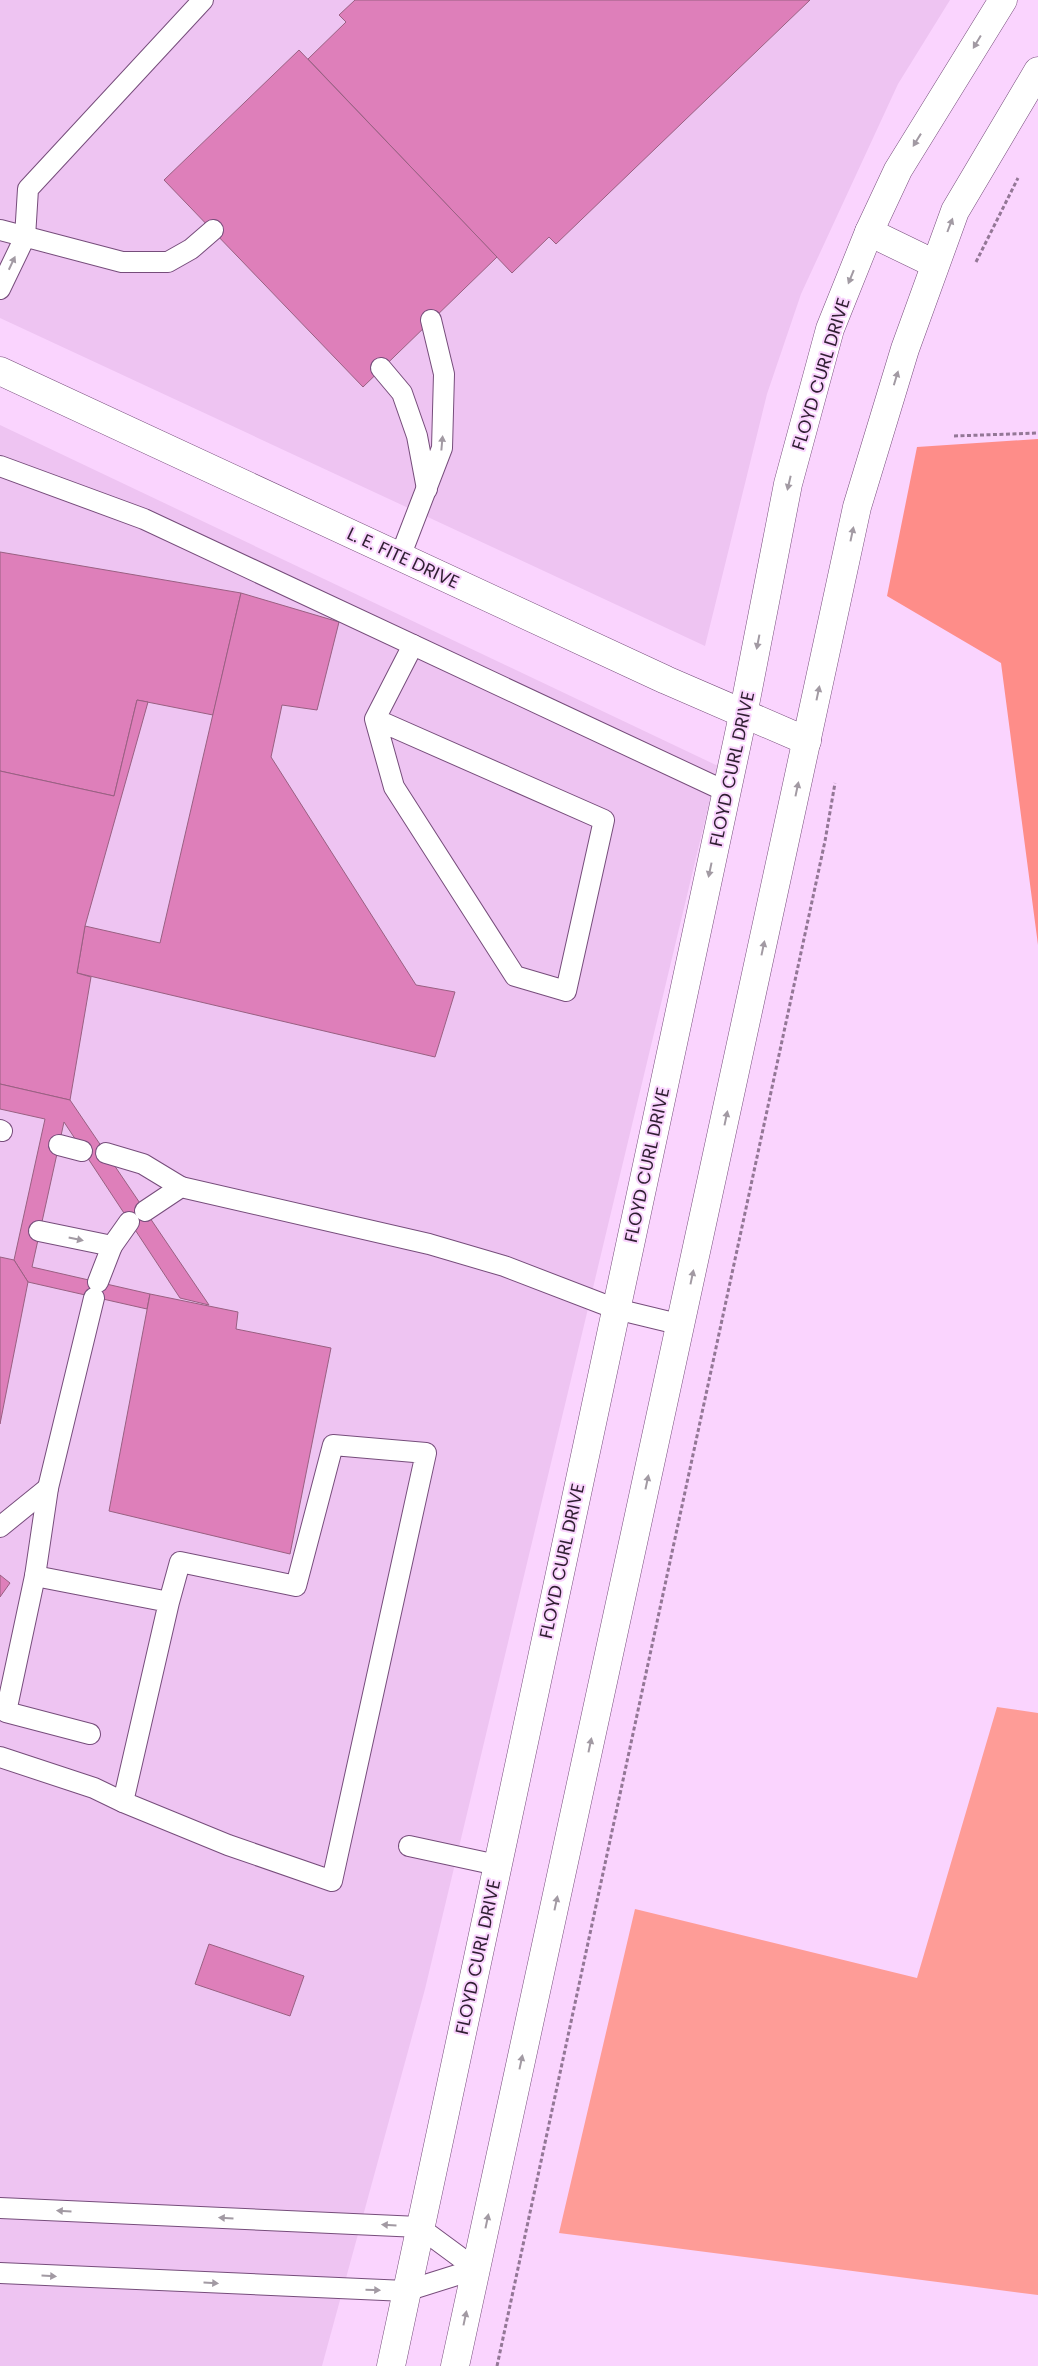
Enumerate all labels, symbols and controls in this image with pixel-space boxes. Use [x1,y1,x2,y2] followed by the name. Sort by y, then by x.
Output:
[973,35,982,48] one-way arrow
[912,134,921,147] one-way arrow
[946,217,954,232] one-way arrow
[9,256,17,270] one-way arrow
[847,270,854,285] one-way arrow
[785,295,856,453] street label: FLOYD CURL DRIVE
[892,370,900,385] one-way arrow
[438,434,446,450] one-way arrow
[785,475,793,490] one-way arrow
[343,521,463,594] street label: L. E. FITE DRIVE
[848,526,856,542] one-way arrow
[753,635,761,651] one-way arrow
[814,685,822,701] one-way arrow
[703,689,760,849] street label: FLOYD CURL DRIVE
[793,782,801,797] one-way arrow
[706,862,714,877] one-way arrow
[759,941,767,956] one-way arrow
[618,1085,675,1245] street label: FLOYD CURL DRIVE
[722,1111,730,1126] one-way arrow
[68,1235,84,1243] one-way arrow
[688,1270,696,1285] one-way arrow
[644,1473,652,1489] one-way arrow
[533,1481,590,1641] street label: FLOYD CURL DRIVE
[587,1736,595,1752] one-way arrow
[449,1877,506,2037] street label: FLOYD CURL DRIVE
[552,1896,560,1911] one-way arrow
[518,2054,526,2070] one-way arrow
[56,2206,72,2214] one-way arrow
[483,2213,491,2228] one-way arrow
[218,2214,234,2222] one-way arrow
[380,2221,396,2229] one-way arrow
[41,2272,57,2280] one-way arrow
[203,2279,219,2287] one-way arrow
[366,2286,382,2294] one-way arrow
[461,2311,469,2326] one-way arrow

